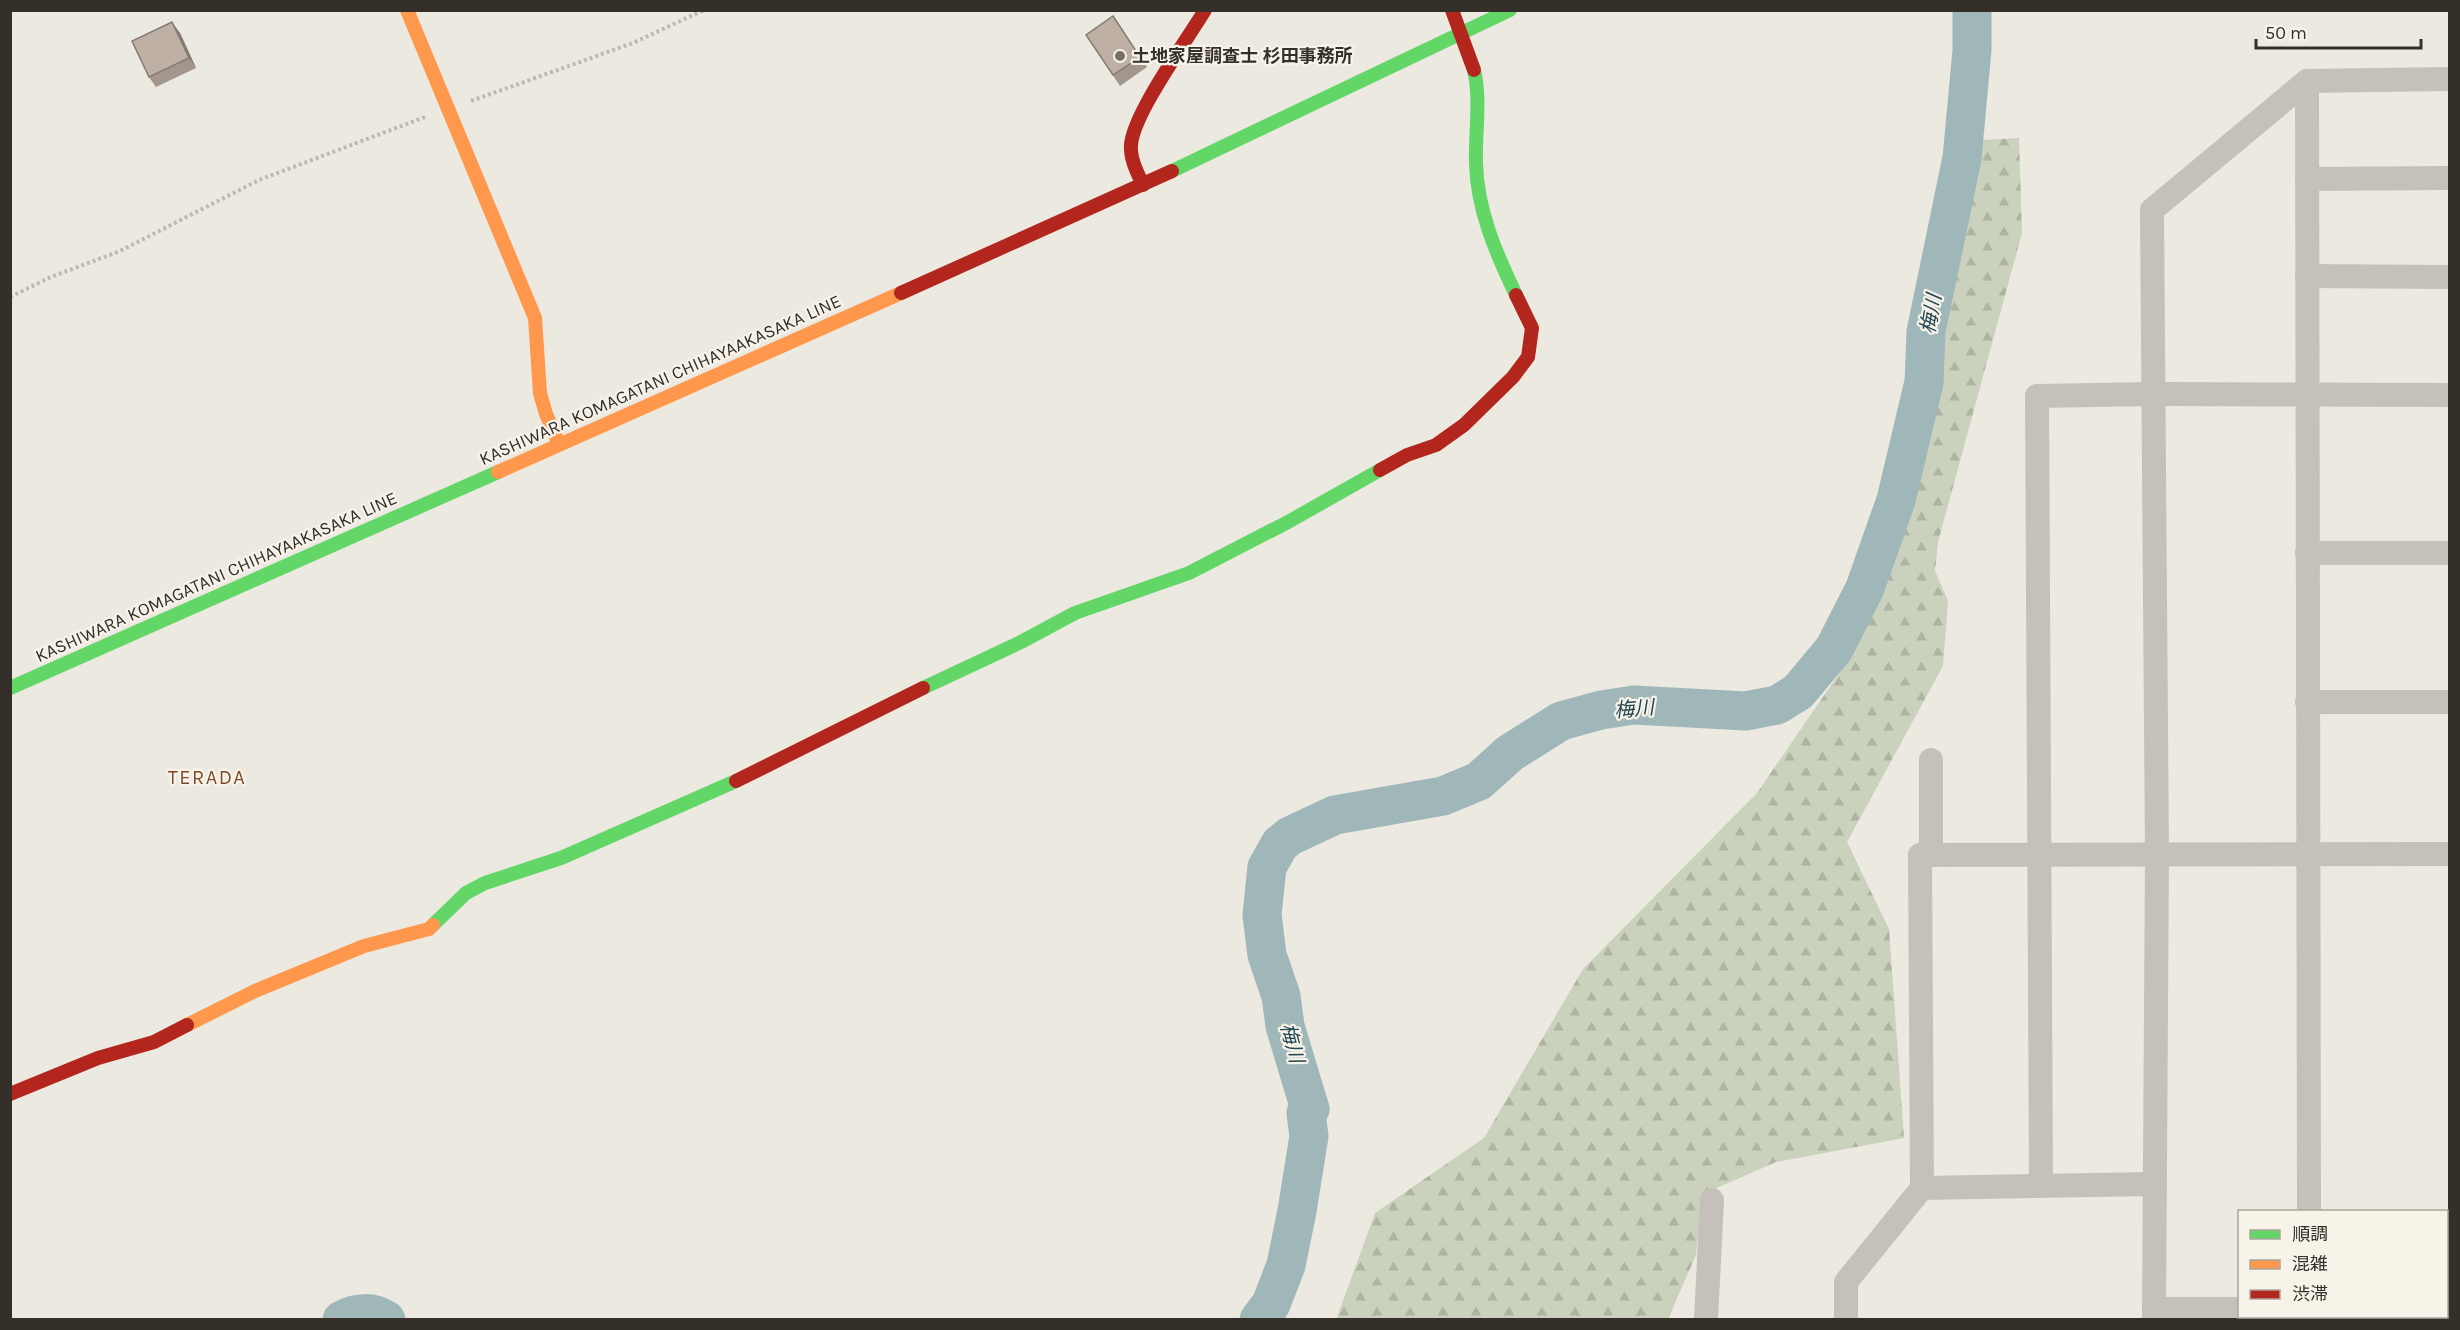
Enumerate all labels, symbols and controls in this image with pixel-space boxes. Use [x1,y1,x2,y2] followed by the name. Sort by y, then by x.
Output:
[2256,12,2421,50] scale bar
[2265,22,2307,44] text: 50 m
[1132,45,1353,67] place label: 土地家屋調査士 杉田事務所
[1113,49,1127,63] marker: 土地家屋調査士 杉田事務所
[476,290,844,470] street label: KASHIWARA KOMAGATANI CHIHAYAAKASAKA LINE
[1916,290,1946,336] water label: 梅川
[32,487,400,667] street label: KASHIWARA KOMAGATANI CHIHAYAAKASAKA LINE
[1613,696,1657,722] water label: 梅川
[168,766,246,789] district label: TERADA
[1276,1021,1309,1067] water label: 梅川
[2238,1210,2448,1318] legend
[2292,1223,2328,1245] text: 順調
[2292,1253,2328,1275] text: 混雑
[2292,1283,2328,1305] text: 渋滞

